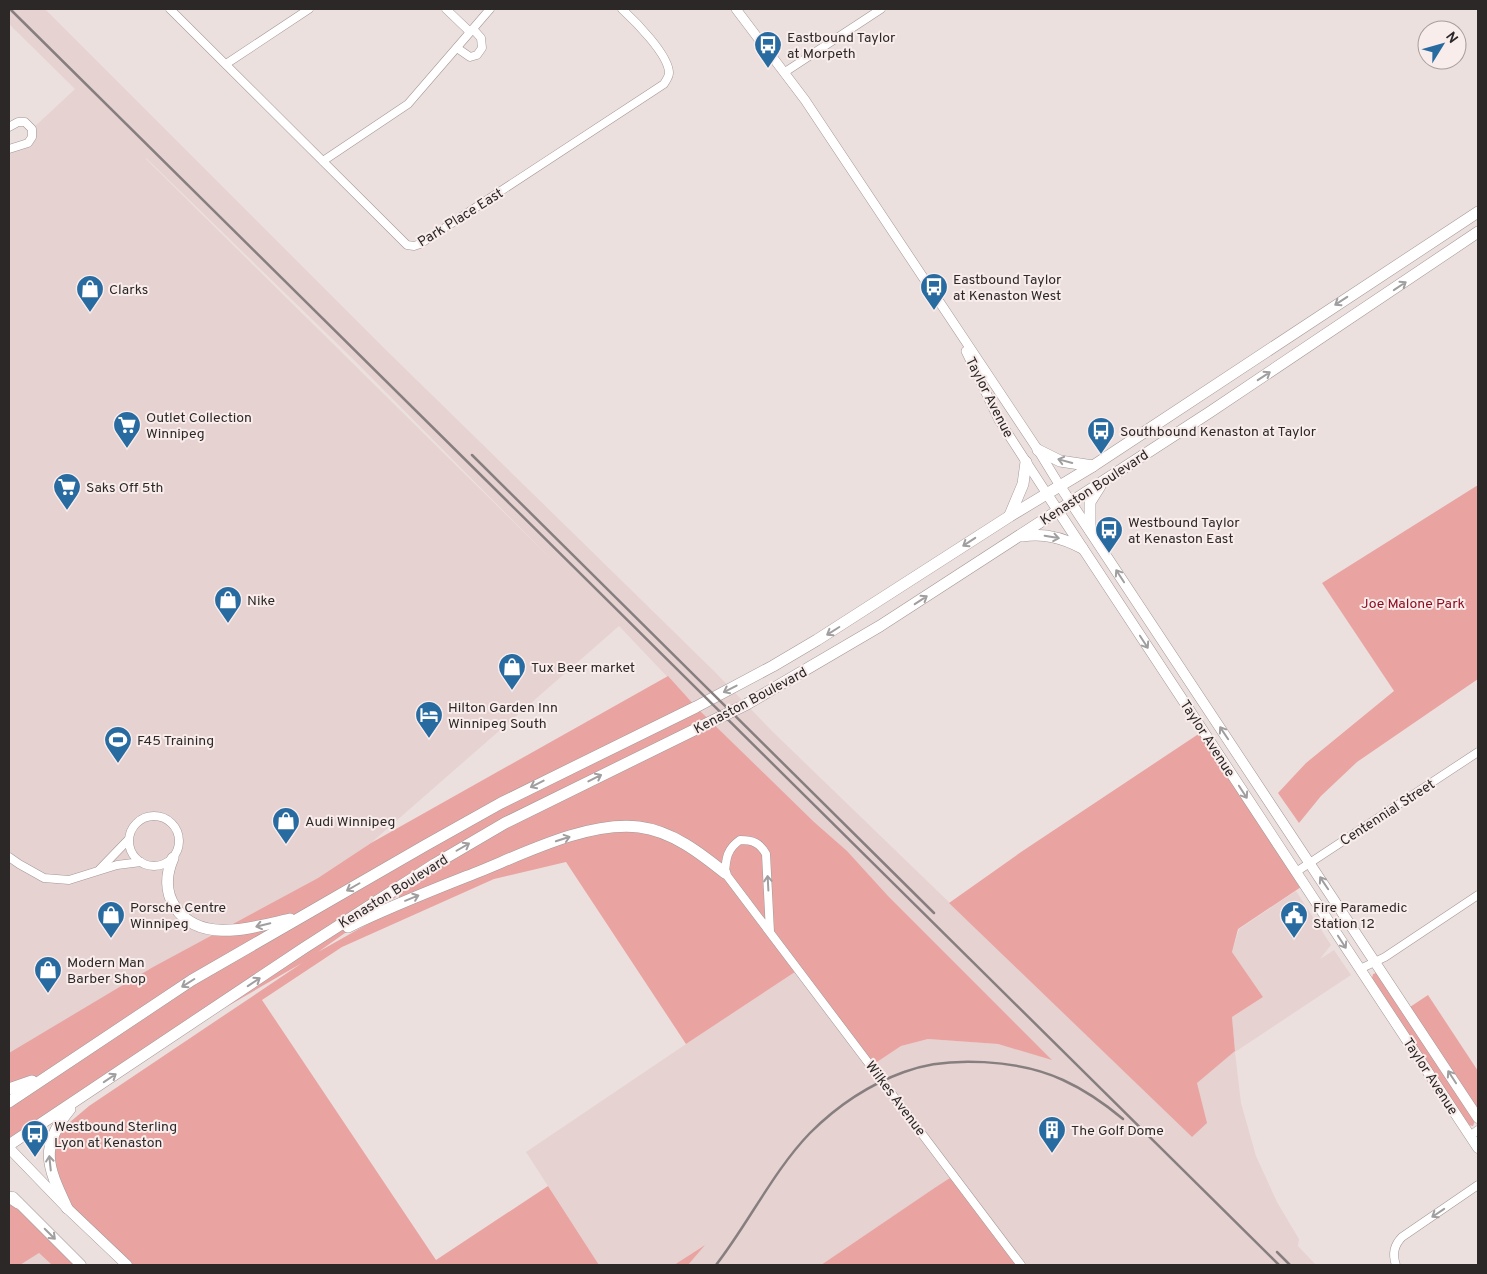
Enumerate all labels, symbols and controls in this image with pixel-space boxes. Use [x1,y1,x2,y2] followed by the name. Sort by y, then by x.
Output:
[1417,20,1467,70] north arrow
[1441,29,1461,47] text: N
[753,30,783,69] bus stop icon: Eastbound Taylor at Morpeth
[787,30,896,63] place label: Eastbound Taylor at Morpeth
[415,185,507,251] street label: Park Place East
[919,272,949,311] bus stop icon: Eastbound Taylor at Kenaston West
[953,272,1062,305] place label: Eastbound Taylor at Kenaston West
[75,274,105,313] shop icon: Clarks
[1392,281,1406,291] one-way arrow
[109,282,148,299] place label: Clarks
[1335,297,1349,307] one-way arrow
[961,354,1016,441] street label: Taylor Avenue
[1257,371,1271,381] one-way arrow
[112,410,142,449] supermarket icon: Outlet Collection Winnipeg
[146,410,252,443] place label: Outlet Collection Winnipeg
[1086,416,1116,455] bus stop icon: Southbound Kenaston at Taylor
[1120,424,1317,441] place label: Southbound Kenaston at Taylor
[1037,447,1152,530] street label: Kenaston Boulevard
[1057,456,1073,466] one-way arrow
[52,472,82,511] supermarket icon: Saks Off 5th
[86,480,163,497] place label: Saks Off 5th
[1094,515,1124,554] bus stop icon: Westbound Taylor at Kenaston East
[1128,515,1240,548] place label: Westbound Taylor at Kenaston East
[1044,532,1060,542] one-way arrow
[963,538,977,548] one-way arrow
[1115,569,1125,583] one-way arrow
[213,585,243,624] shop icon: Nike
[247,593,275,610] place label: Nike
[914,594,928,605] one-way arrow
[1361,596,1465,613] park label: Joe Malone Park
[826,626,840,636] one-way arrow
[1139,634,1149,648] one-way arrow
[497,652,527,691] shop icon: Tux Beer market
[531,660,635,677] place label: Tux Beer market
[691,664,810,738] street label: Kenaston Boulevard
[723,685,738,694] one-way arrow
[1176,697,1238,781] street label: Taylor Avenue
[414,700,444,739] hotel icon: Hilton Garden Inn Winnipeg South
[448,700,558,733] place label: Hilton Garden Inn Winnipeg South
[103,725,133,764] sports icon: F45 Training
[1219,726,1229,740] one-way arrow
[137,733,214,750] place label: F45 Training
[588,773,603,783] one-way arrow
[1337,776,1438,850] street label: Centennial Street
[530,780,545,789] one-way arrow
[1238,785,1248,799] one-way arrow
[271,806,301,845] shop icon: Audi Winnipeg
[305,814,395,831] place label: Audi Winnipeg
[555,834,571,844] one-way arrow
[456,842,471,852] one-way arrow
[336,852,452,933] street label: Kenaston Boulevard
[763,876,772,892] one-way arrow
[1319,876,1329,890] one-way arrow
[347,882,361,892] one-way arrow
[404,893,419,903] one-way arrow
[96,900,126,939] shop icon: Porsche Centre Winnipeg
[130,900,226,933] place label: Porsche Centre Winnipeg
[1279,900,1309,939] public building icon: Fire Paramedic Station 12
[1313,900,1407,933] place label: Fire Paramedic Station 12
[255,921,271,930] one-way arrow
[1338,935,1348,949] one-way arrow
[33,955,63,994] shop icon: Modern Man Barber Shop
[67,955,146,988] place label: Modern Man Barber Shop
[246,977,260,987] one-way arrow
[182,978,196,988] one-way arrow
[1399,1035,1461,1119] street label: Taylor Avenue
[861,1058,929,1140] street label: Wilkes Avenue
[1446,1070,1457,1084] one-way arrow
[102,1073,116,1083] one-way arrow
[1037,1115,1067,1154] building icon: The Golf Dome
[20,1119,50,1158] bus stop icon: Westbound Sterling Lyon at Kenaston
[54,1119,177,1152] place label: Westbound Sterling Lyon at Kenaston
[1071,1123,1164,1140] place label: The Golf Dome
[45,1155,55,1171] one-way arrow
[1431,1208,1445,1218] one-way arrow
[43,1228,56,1240] one-way arrow

